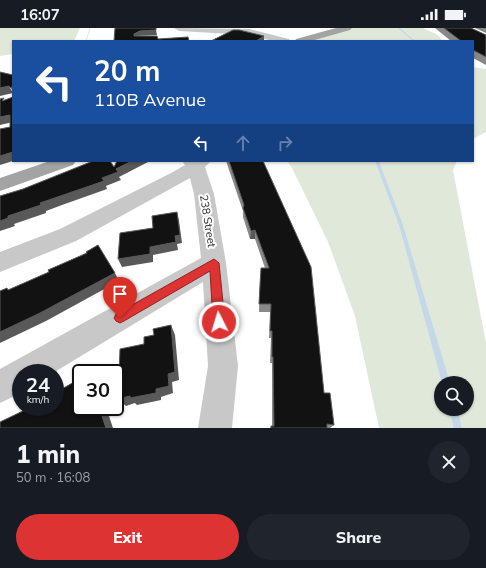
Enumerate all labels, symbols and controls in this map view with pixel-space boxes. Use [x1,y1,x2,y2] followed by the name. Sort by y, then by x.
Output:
[20,5,60,24] text: 16:07
[94,53,160,88] text: 20 m
[28,56,80,108] icon: left
[94,88,206,111] text: 110B Avenue
[190,132,212,154] icon: left
[232,132,254,154] icon: ahead
[274,132,296,154] icon: right
[197,194,219,248] street label: 238 Street
[103,277,137,318] pin
[109,283,131,305] icon: arrive
[198,301,240,343] position arrow
[72,364,124,416] speed limit sign: 30
[26,372,50,397] text: 24
[434,376,474,416] map controls
[434,376,474,416] button: search
[27,393,49,406] text: km/h
[16,439,80,469] text: 1 min
[428,441,470,483] button: close
[16,469,90,485] text: 50 m · 16:08
[16,514,239,560] button: Exit
[247,514,470,560] button: Share

